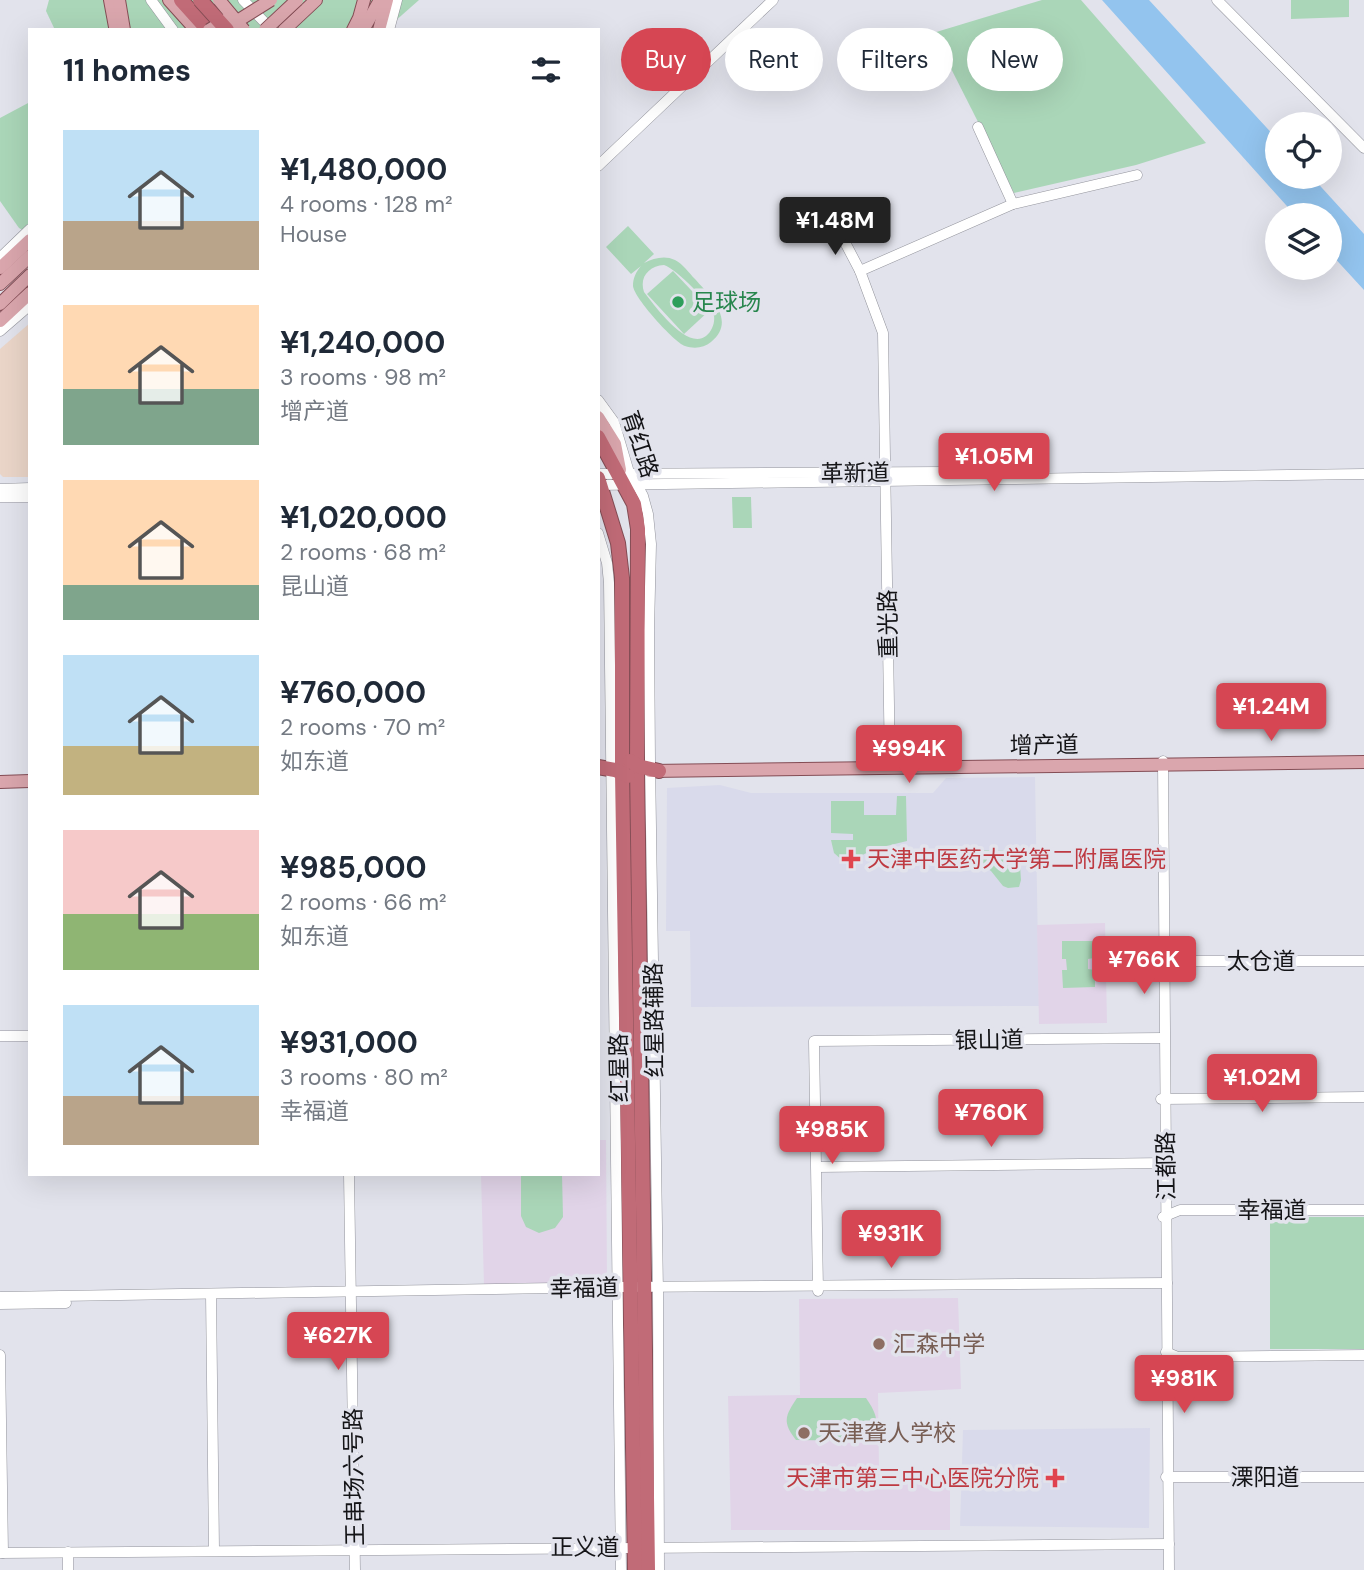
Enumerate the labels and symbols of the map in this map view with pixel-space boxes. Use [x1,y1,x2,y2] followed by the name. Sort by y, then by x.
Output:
[778,198,892,257] pin: ¥1.48M
[692,287,761,317] place label: 足球场
[670,294,686,310] marker: 足球场
[615,407,665,481] street label: 育红路
[937,434,1051,493] pin: ¥1.05M
[820,457,890,489] street label: 革新道
[872,589,904,659] street label: 重光路
[1214,684,1328,743] pin: ¥1.24M
[860,726,958,785] pin: ¥994K
[1009,729,1079,761] street label: 增产道
[867,844,1166,874] place label: 天津中医药大学第二附属医院
[841,849,861,869] marker: 天津中医药大学第二附属医院
[1095,936,1193,996] pin: ¥766K
[1227,946,1296,976] street label: 太仓道
[638,962,670,1078] street label: 红星路辅路
[954,1024,1024,1056] street label: 银山道
[603,1033,635,1103] street label: 红星路
[1205,1054,1319,1114] pin: ¥1.02M
[942,1090,1040,1149] pin: ¥760K
[783,1106,881,1166] pin: ¥985K
[1150,1131,1182,1201] street label: 江都路
[1238,1195,1307,1225] street label: 幸福道
[842,1210,940,1270] pin: ¥931K
[549,1272,619,1304] street label: 幸福道
[289,1312,387,1372] pin: ¥627K
[893,1329,985,1359] place label: 汇森中学
[871,1336,887,1352] marker: 汇森中学
[1135,1356,1233,1415] pin: ¥981K
[338,1408,370,1546] street label: 王串场六号路
[818,1418,956,1448] place label: 天津聋人学校
[796,1425,812,1441] marker: 天津聋人学校
[1231,1462,1300,1492] street label: 溧阳道
[786,1463,1039,1493] place label: 天津市第三中心医院分院
[1045,1468,1065,1488] marker: 天津市第三中心医院分院
[551,1532,620,1562] street label: 正义道

